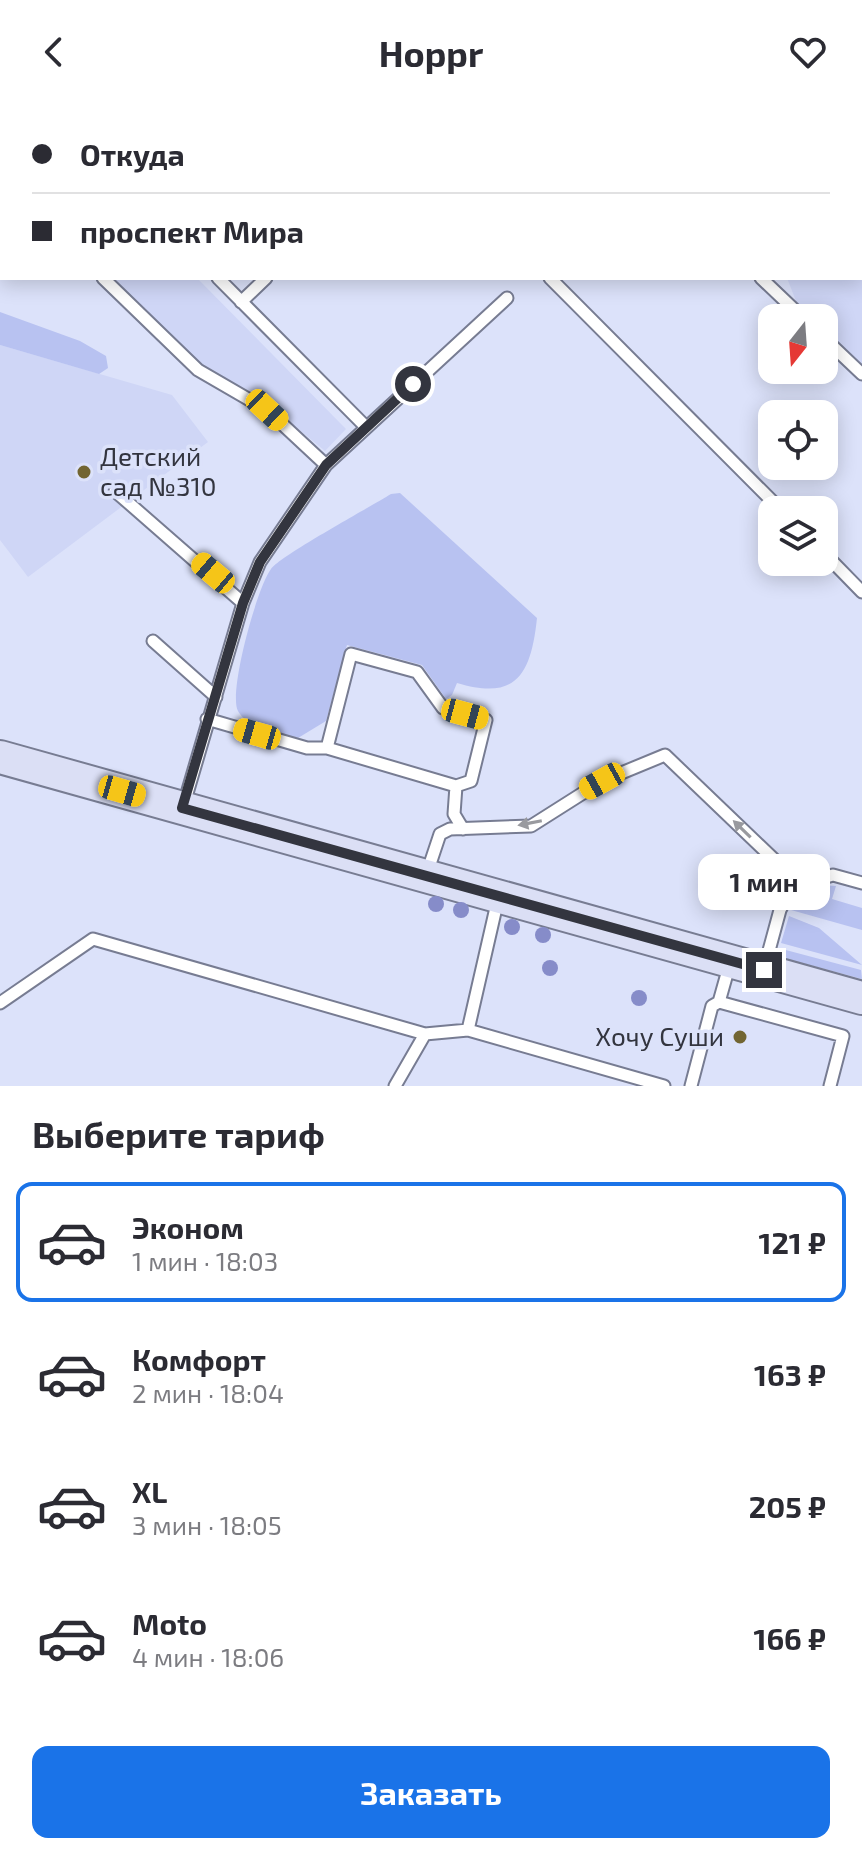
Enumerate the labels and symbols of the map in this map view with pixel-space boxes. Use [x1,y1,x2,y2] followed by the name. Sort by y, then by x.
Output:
[758,304,838,384] north arrow
[395,366,431,402] route start
[241,385,293,435] car
[100,440,216,501] place label: Детский сад №310
[75,463,93,481] marker: Детский сад №310
[187,548,239,598] car
[439,696,491,732] car
[231,716,283,752] car
[575,759,629,803] car
[96,773,148,809] car
[517,817,542,830] one-way arrow
[733,820,752,838] one-way arrow
[698,854,830,910] callout: 1 мин
[746,952,782,988] route end
[595,1020,724,1052] place label: Хочу Суши
[731,1028,749,1046] marker: Хочу Суши

